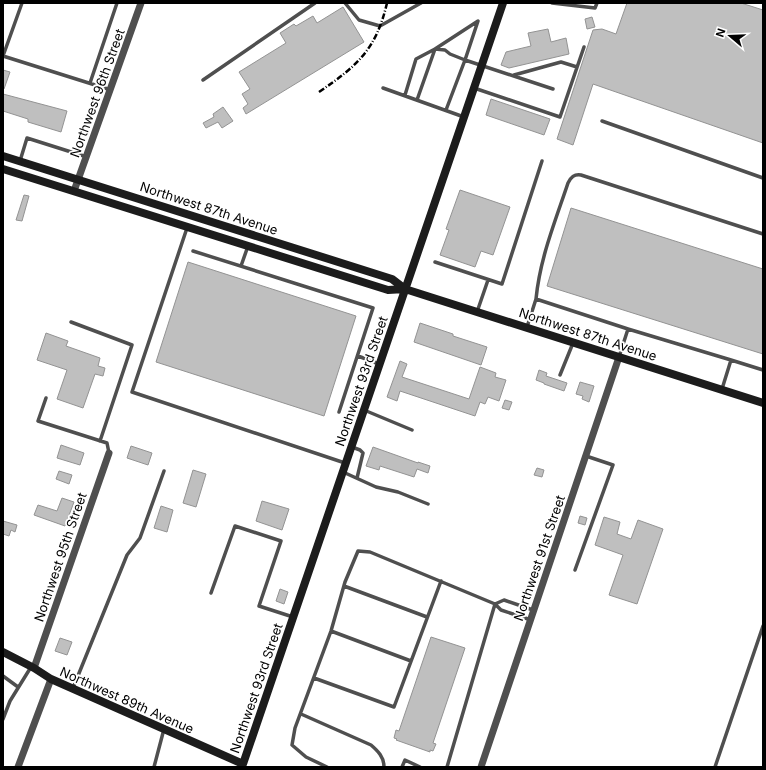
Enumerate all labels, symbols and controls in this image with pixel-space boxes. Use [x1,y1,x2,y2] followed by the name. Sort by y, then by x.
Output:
[710,16,750,56] north arrow
[66,26,128,160] street label: Northwest 96th Street
[713,26,729,39] text: N
[138,178,280,238] street label: Northwest 87th Avenue
[517,304,659,364] street label: Northwest 87th Avenue
[331,314,391,448] street label: Northwest 93rd Street
[30,490,90,624] street label: Northwest 95th Street
[510,493,568,623] street label: Northwest 91st Street
[226,621,286,755] street label: Northwest 93rd Street
[58,663,196,737] street label: Northwest 89th Avenue

